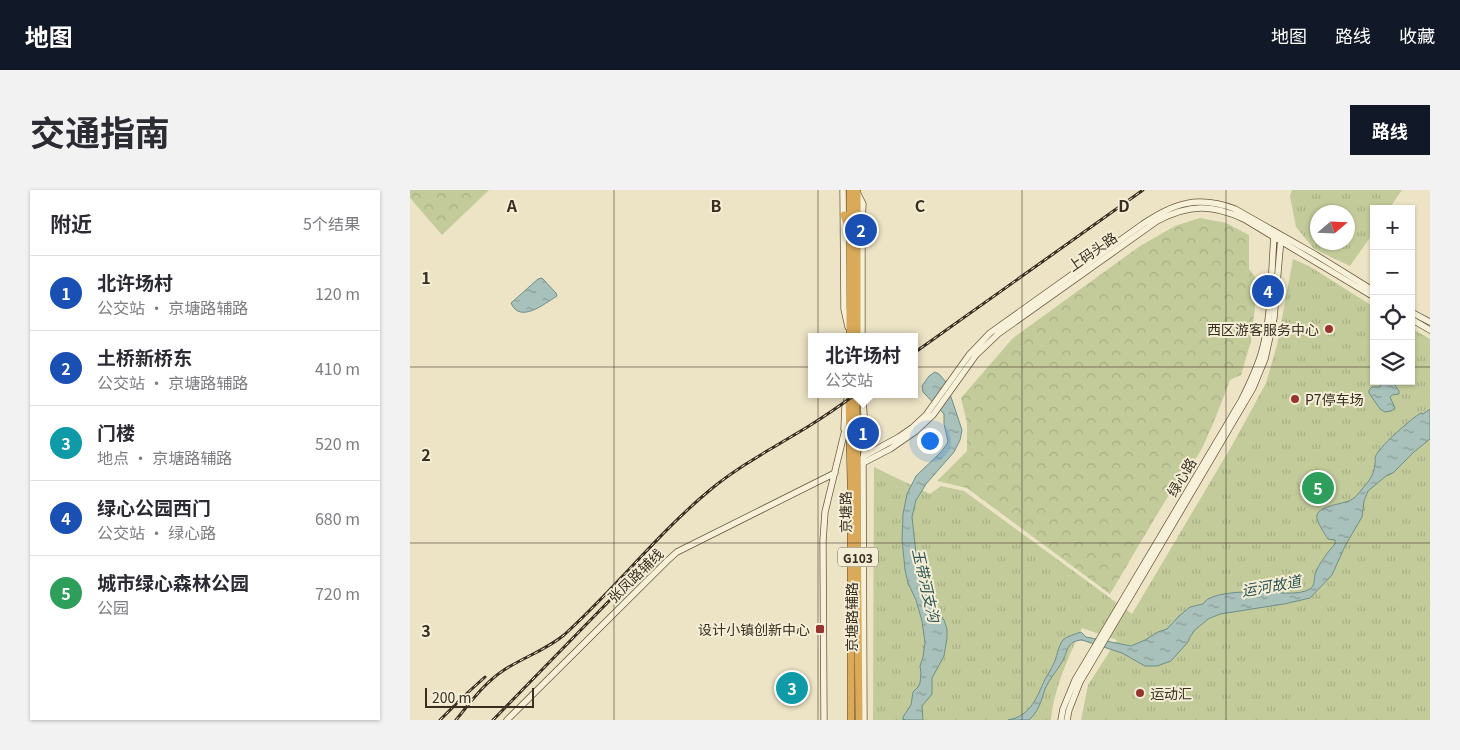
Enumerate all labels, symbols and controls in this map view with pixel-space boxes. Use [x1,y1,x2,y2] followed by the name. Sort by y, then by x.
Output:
[25,18,73,53] text: 地图
[1271,22,1307,48] text: 地图
[1335,22,1371,48] text: 路线
[1399,22,1435,48] text: 收藏
[30,105,170,156] text: 交通指南
[1350,105,1430,155] button: 路线
[506,193,518,217] text: A
[711,193,722,217] text: B
[915,193,926,217] text: C
[1118,193,1130,217] text: D
[1310,205,1355,250] north arrow
[1370,205,1415,385] map controls
[1370,205,1415,250] button: +
[50,208,92,238] text: 附近
[303,211,360,235] text: 5个结果
[845,211,877,249] pin: 2
[1063,227,1121,275] street label: 上码头路
[1370,250,1415,295] button: −
[421,265,431,289] text: 1
[97,268,173,295] text: 北许场村
[1252,272,1284,310] pin: 4
[61,281,71,305] text: 1
[315,281,360,305] text: 120 m
[97,295,248,319] text: 公交站 · 京塘路辅路
[1370,295,1415,340] button: locate
[1207,319,1319,339] place label: 西区游客服务中心
[1323,323,1335,335] marker: 西区游客服务中心
[808,333,918,398] popup
[825,340,901,367] text: 北许场村
[1370,340,1415,385] button: layers
[97,343,192,370] text: 土桥新桥东
[61,356,71,380] text: 2
[315,356,360,380] text: 410 m
[825,367,873,391] text: 公交站
[97,370,248,394] text: 公交站 · 京塘路辅路
[1305,389,1364,409] place label: P7停车场
[1289,393,1301,405] marker: P7停车场
[847,414,879,452] pin: 1
[97,418,135,445] text: 门楼
[917,428,943,454] your location
[61,431,71,455] text: 3
[315,431,360,455] text: 520 m
[421,442,431,466] text: 2
[97,445,232,469] text: 地点 · 京塘路辅路
[1162,454,1200,500] street label: 绿心路
[1302,469,1334,507] pin: 5
[835,491,855,533] street label: 京塘路
[97,493,211,520] text: 绿心公园西门
[61,506,71,530] text: 4
[315,506,360,530] text: 680 m
[97,520,216,544] text: 公交站 · 绿心路
[603,543,667,607] street label: 张凤路辅线
[908,546,946,626] water label: 玉带河支沟
[838,548,878,567] road number: G103
[97,568,249,595] text: 城市绿心森林公园
[1240,569,1304,601] water label: 运河故道
[61,581,71,605] text: 5
[315,581,360,605] text: 720 m
[841,582,861,652] street label: 京塘路辅路
[97,595,129,619] text: 公园
[421,618,431,642] text: 3
[698,619,810,639] place label: 设计小镇创新中心
[814,623,826,635] marker: 设计小镇创新中心
[776,669,808,707] pin: 3
[1150,683,1192,703] place label: 运动汇
[425,685,534,708] scale bar
[432,687,471,707] text: 200 m
[1134,687,1146,699] marker: 运动汇

